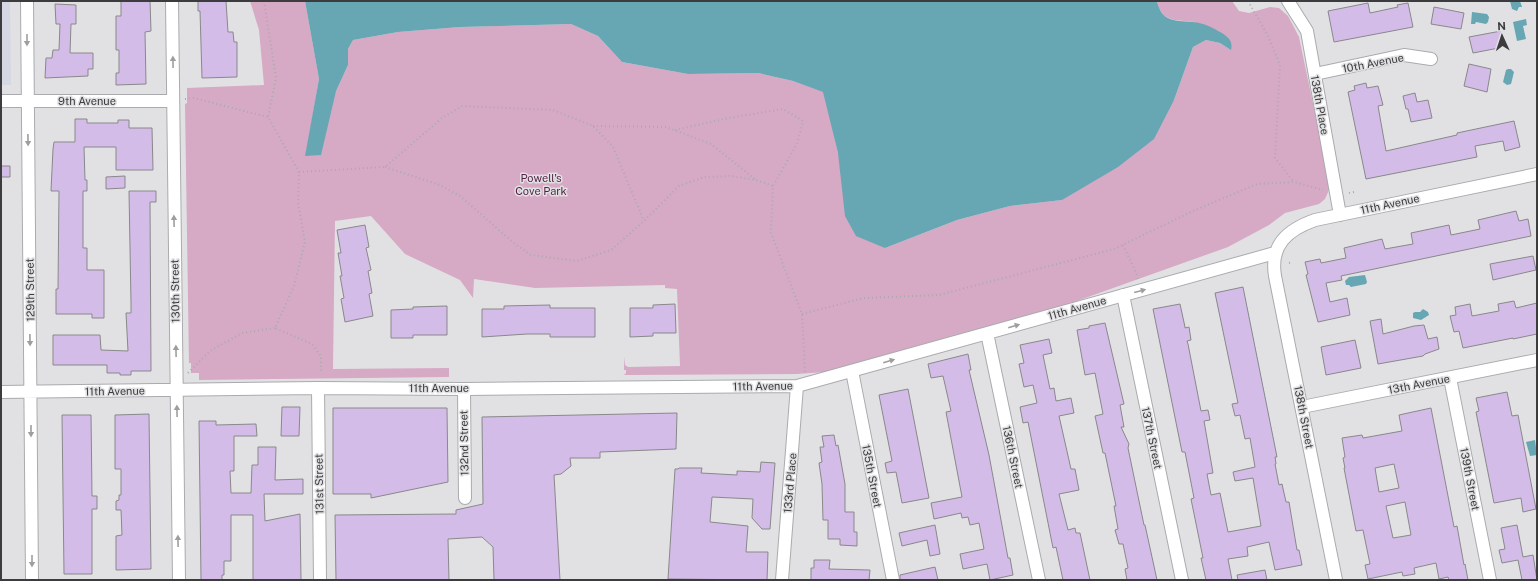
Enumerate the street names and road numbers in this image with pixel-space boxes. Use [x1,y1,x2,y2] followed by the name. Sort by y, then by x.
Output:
[1341,51,1405,75] street label: 10th Avenue
[1309,74,1331,136] street label: 138th Place
[58,95,116,107] street label: 9th Avenue
[1359,192,1421,216] street label: 11th Avenue
[23,258,37,322] street label: 129th Street
[168,259,182,323] street label: 130th Street
[1046,294,1108,322] street label: 11th Avenue
[1387,372,1451,396] street label: 13th Avenue
[733,379,793,393] street label: 11th Avenue
[409,382,469,394] street label: 11th Avenue
[85,384,145,398] street label: 11th Avenue
[1292,384,1316,450] street label: 138th Street
[1140,406,1164,470] street label: 137th Street
[457,410,471,476] street label: 132nd Street
[1001,425,1025,489] street label: 136th Street
[860,443,884,509] street label: 135th Street
[1458,447,1482,511] street label: 139th Street
[781,452,799,514] street label: 133rd Place
[312,454,326,514] street label: 131st Street

